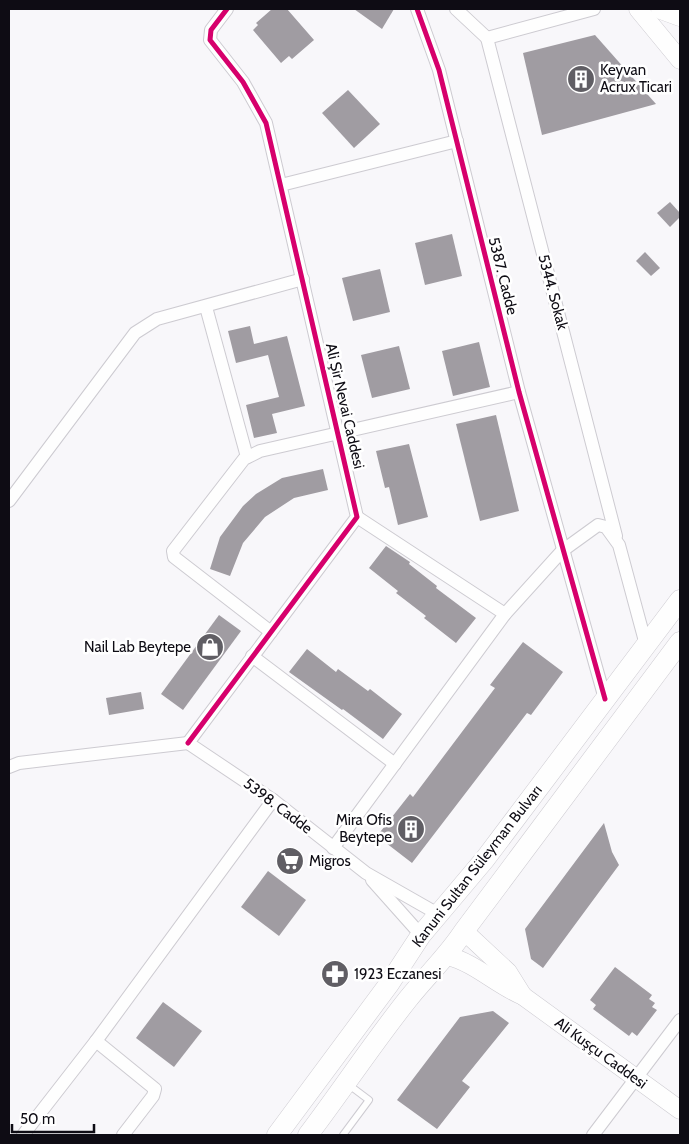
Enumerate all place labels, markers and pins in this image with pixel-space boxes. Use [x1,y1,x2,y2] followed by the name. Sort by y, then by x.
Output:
[600,61,672,96] place label: Keyvan Acrux Ticari
[566,64,596,94] building icon: Keyvan Acrux Ticari
[195,632,225,662] shop icon: Nail Lab Beytepe
[84,638,191,656] place label: Nail Lab Beytepe
[336,811,392,846] place label: Mira Ofis Beytepe
[396,814,426,844] building icon: Mira Ofis Beytepe
[275,846,305,876] supermarket icon: Migros
[309,852,351,870] place label: Migros
[320,959,350,989] pharmacy icon: 1923 Eczanesi
[354,965,441,983] place label: 1923 Eczanesi

